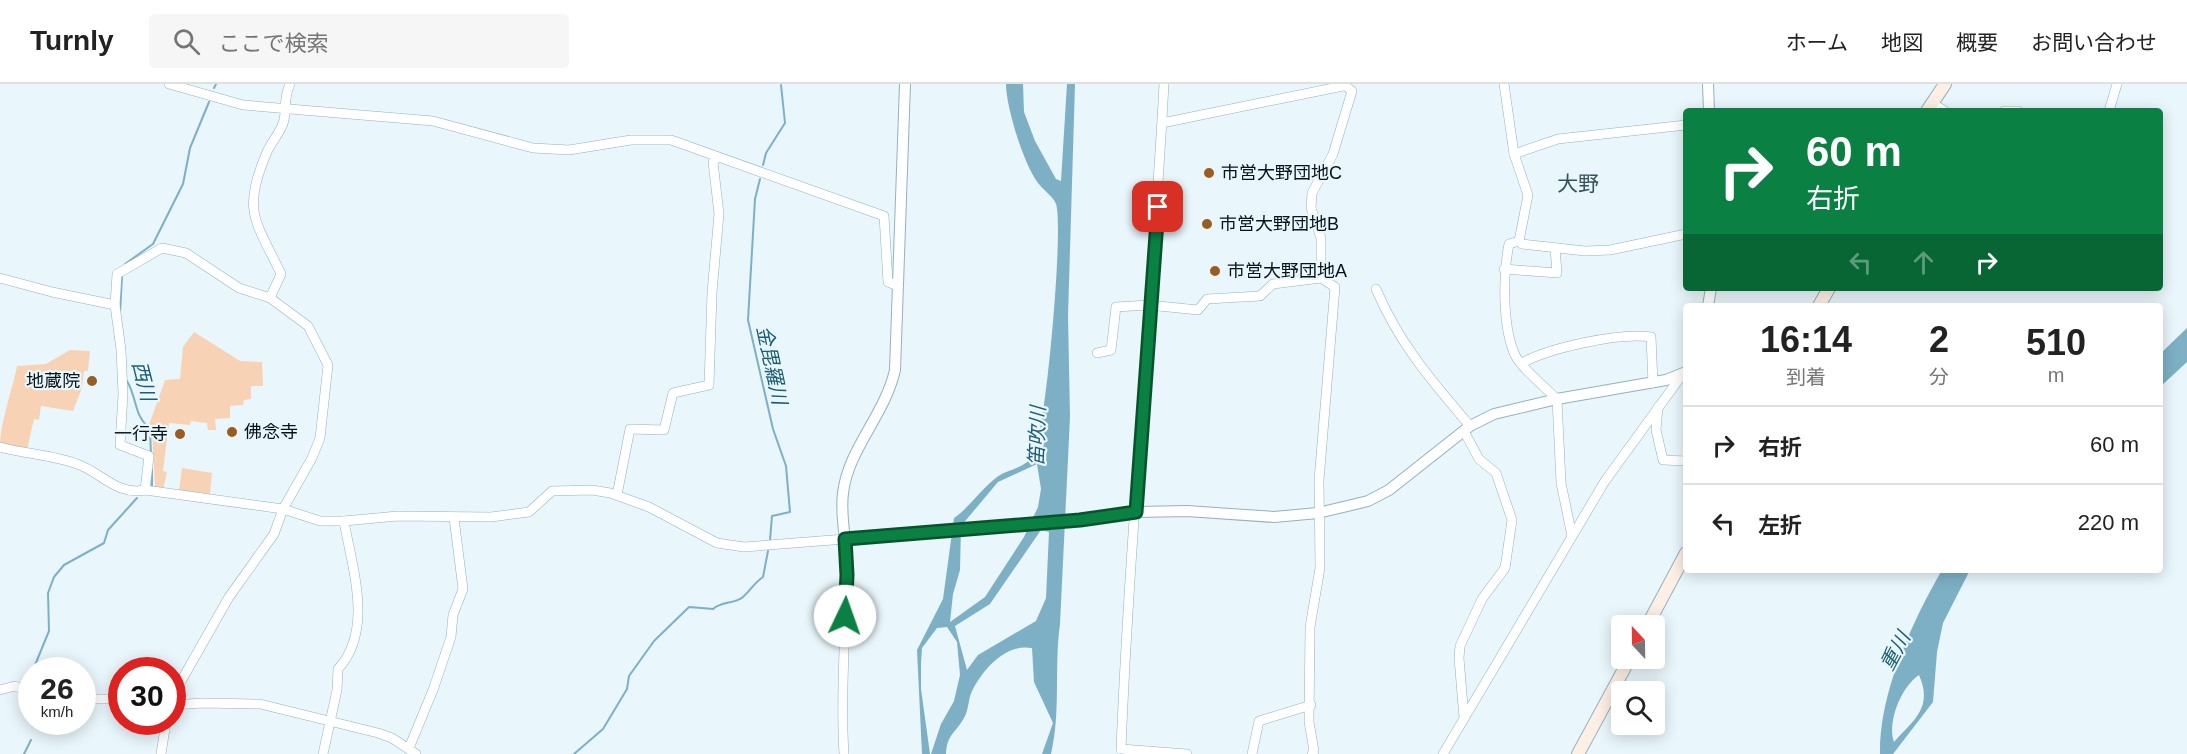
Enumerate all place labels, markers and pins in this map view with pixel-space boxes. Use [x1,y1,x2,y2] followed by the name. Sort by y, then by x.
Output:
[1221,163,1342,183] place label: 市営大野団地C
[1202,166,1216,180] marker: 市営大野団地C
[1132,181,1183,232] pin
[1219,214,1339,234] place label: 市営大野団地B
[1200,217,1214,231] marker: 市営大野団地B
[1227,261,1347,281] place label: 市営大野団地A
[1208,264,1222,278] marker: 市営大野団地A
[26,371,80,391] place label: 地蔵院
[85,374,99,388] marker: 地蔵院
[244,422,298,442] place label: 佛念寺
[114,424,168,444] place label: 一行寺
[225,425,239,439] marker: 佛念寺
[173,427,187,441] marker: 一行寺

